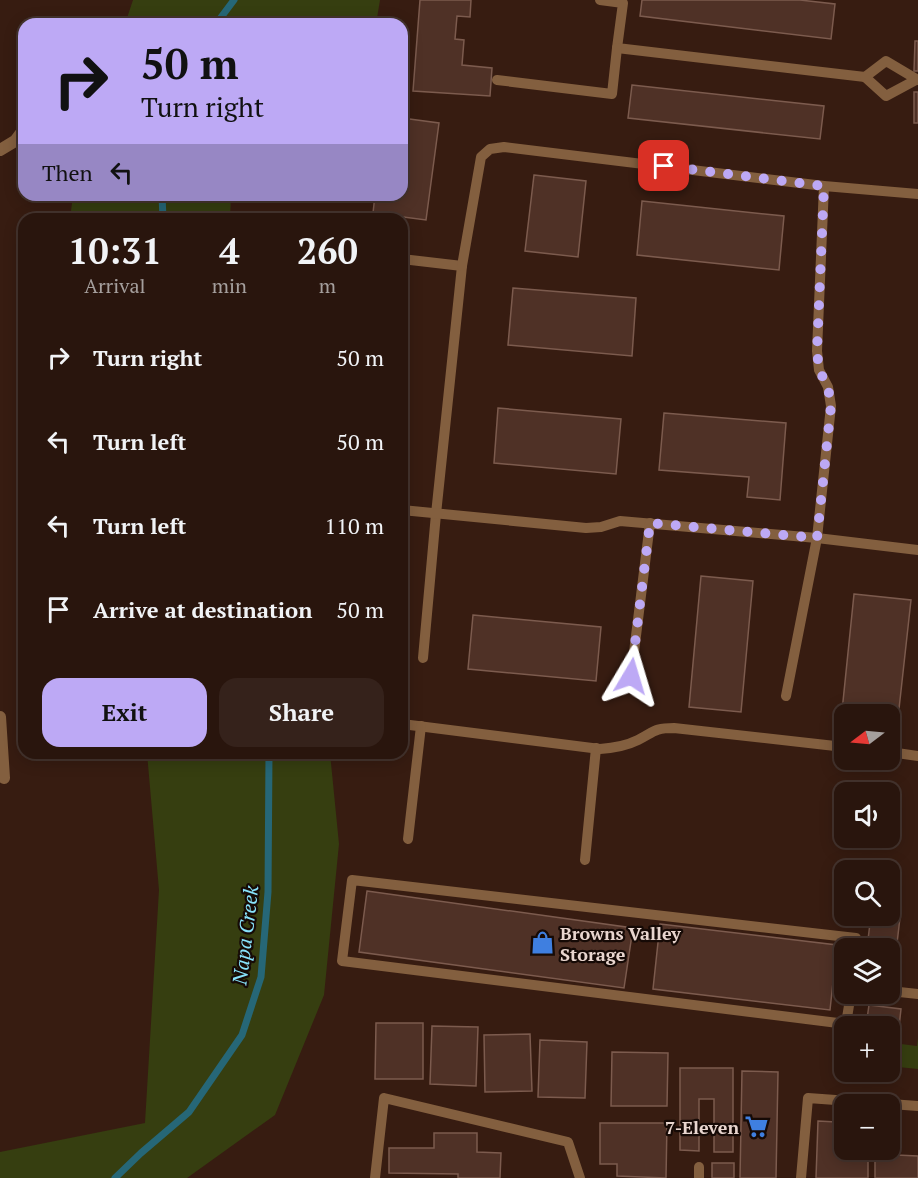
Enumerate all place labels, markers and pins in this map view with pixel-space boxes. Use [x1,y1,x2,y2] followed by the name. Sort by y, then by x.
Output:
[638,140,689,191] pin
[560,921,681,966] place label: Browns Valley Storage
[529,930,555,956] shop icon: Browns Valley Storage
[744,1114,770,1140] supermarket icon: 7-Eleven
[665,1115,739,1139] place label: 7-Eleven

